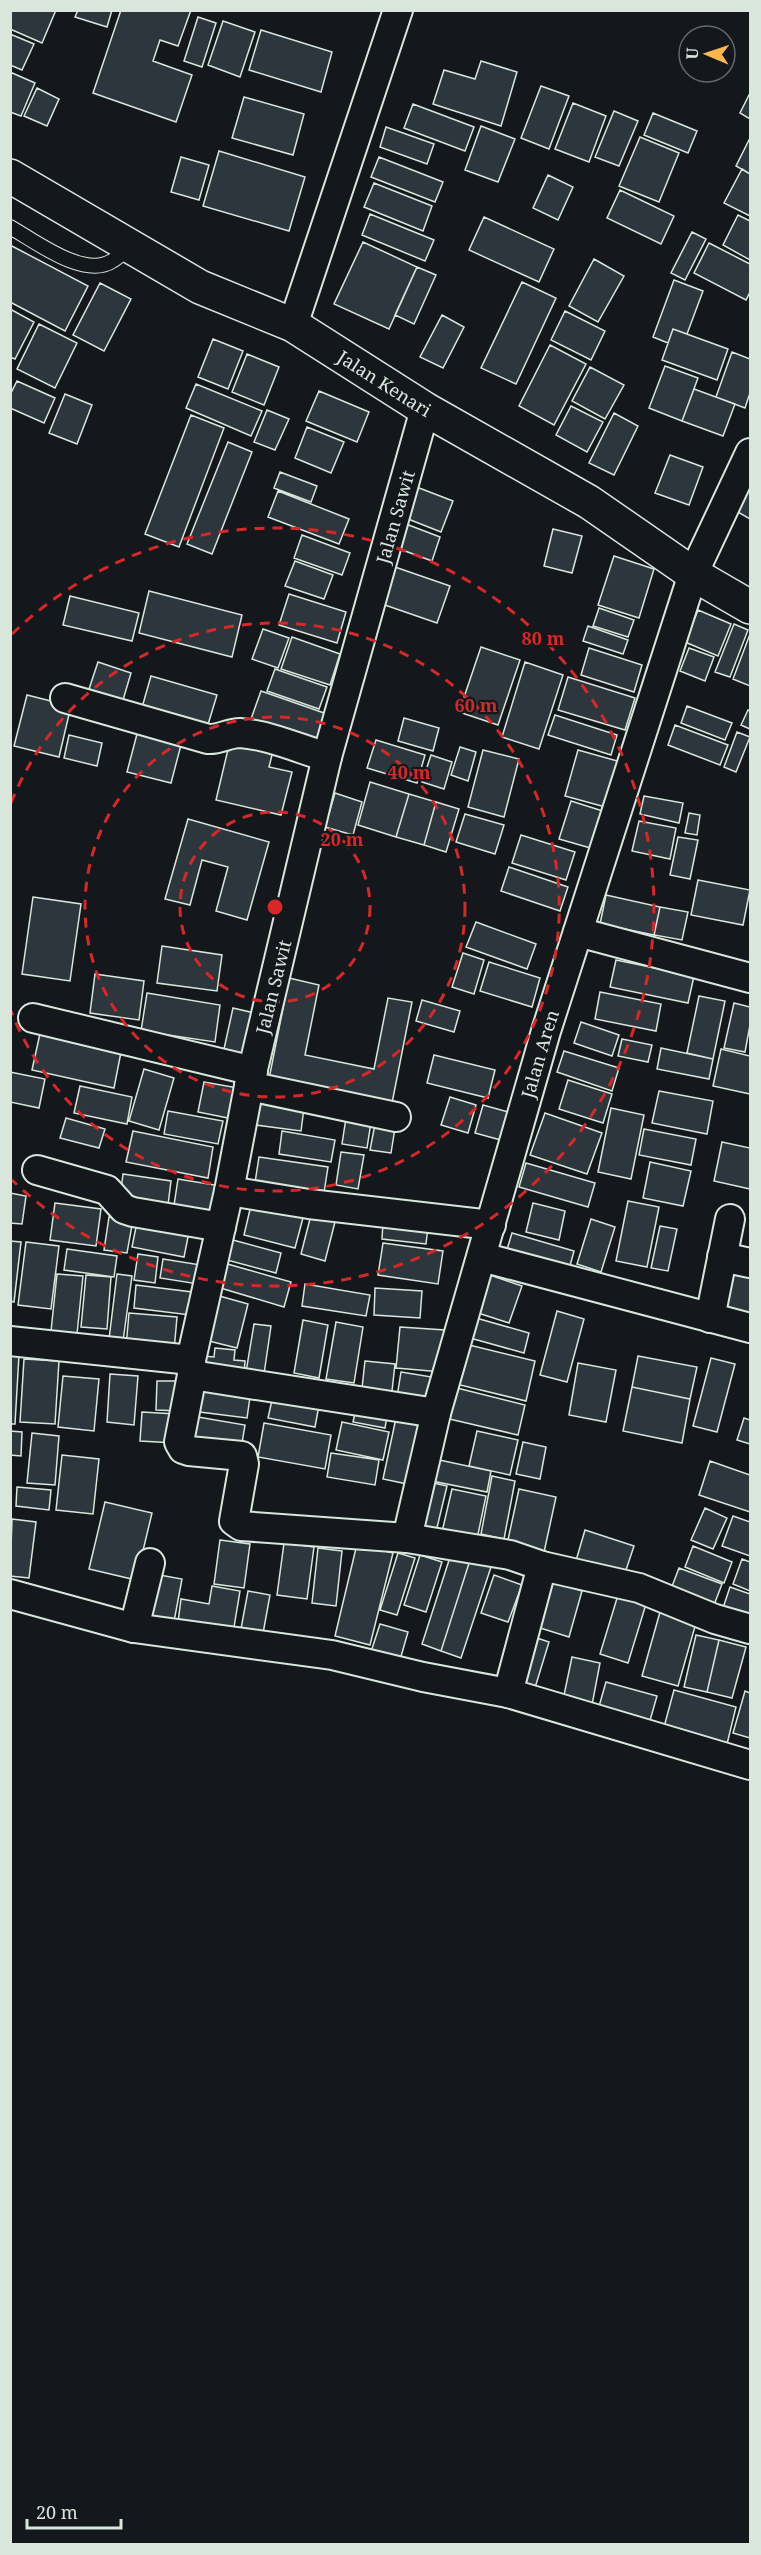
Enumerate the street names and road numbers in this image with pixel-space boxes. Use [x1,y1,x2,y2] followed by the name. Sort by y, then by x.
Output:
[332,344,436,422] street label: Jalan Kenari
[370,467,420,567] street label: Jalan Sawit
[249,937,296,1038] street label: Jalan Sawit
[515,1006,564,1102] street label: Jalan Aren

